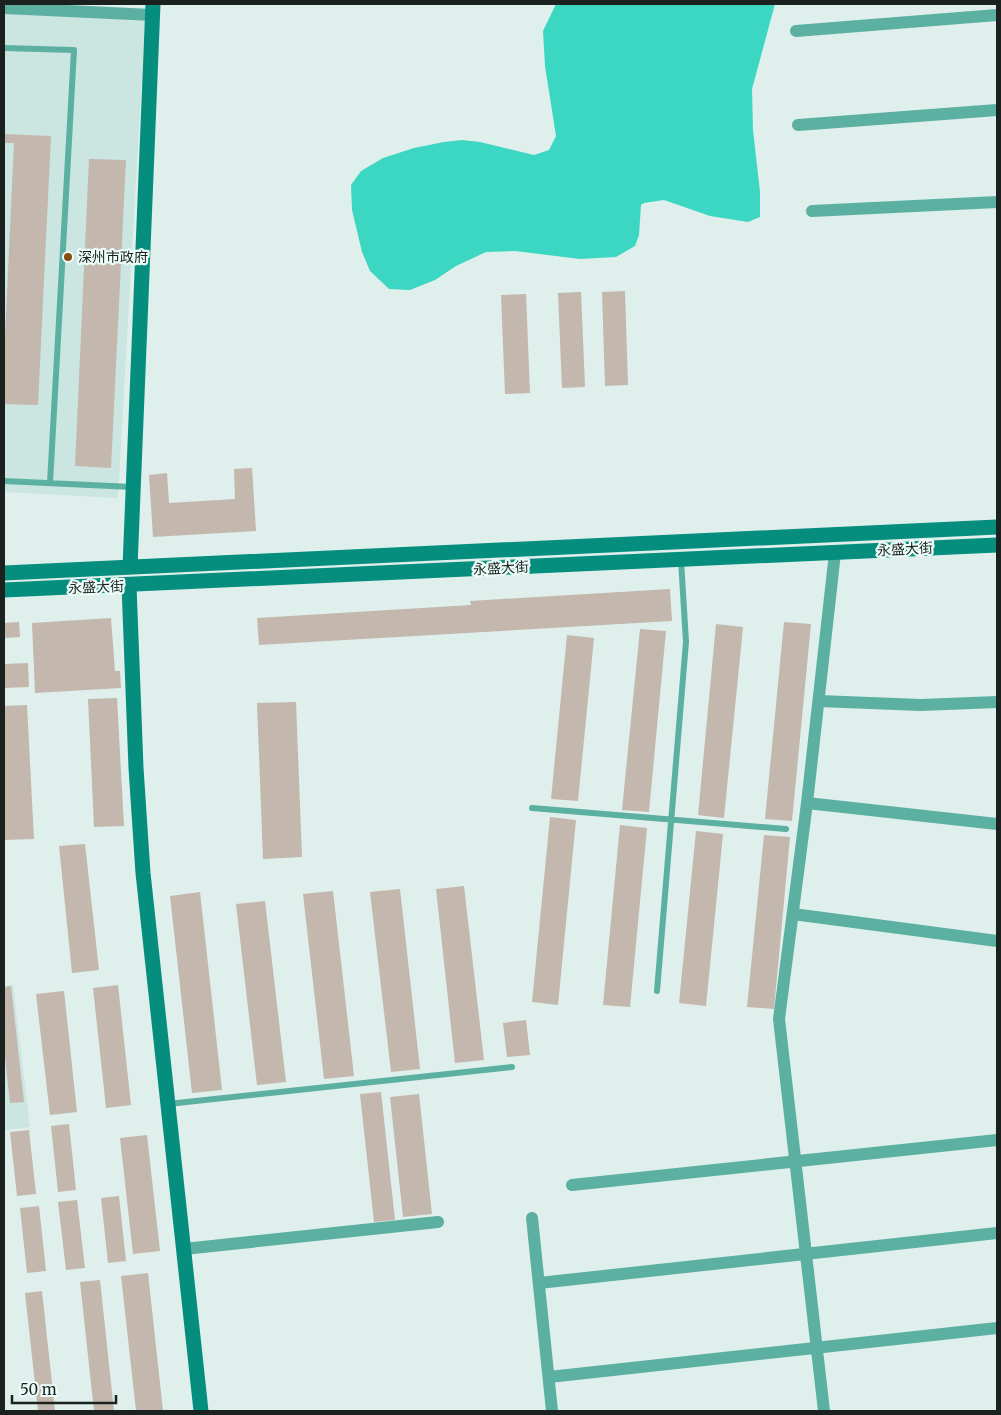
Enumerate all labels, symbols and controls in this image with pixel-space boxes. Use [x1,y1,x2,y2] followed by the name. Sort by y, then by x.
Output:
[78,248,148,266] place label: 深州市政府
[62,251,74,263] marker: 深州市政府
[877,539,933,559] street label: 永盛大街
[473,558,529,578] street label: 永盛大街
[68,577,124,597] street label: 永盛大街
[12,1372,116,1404] scale bar
[20,1380,57,1399] text: 50 m

